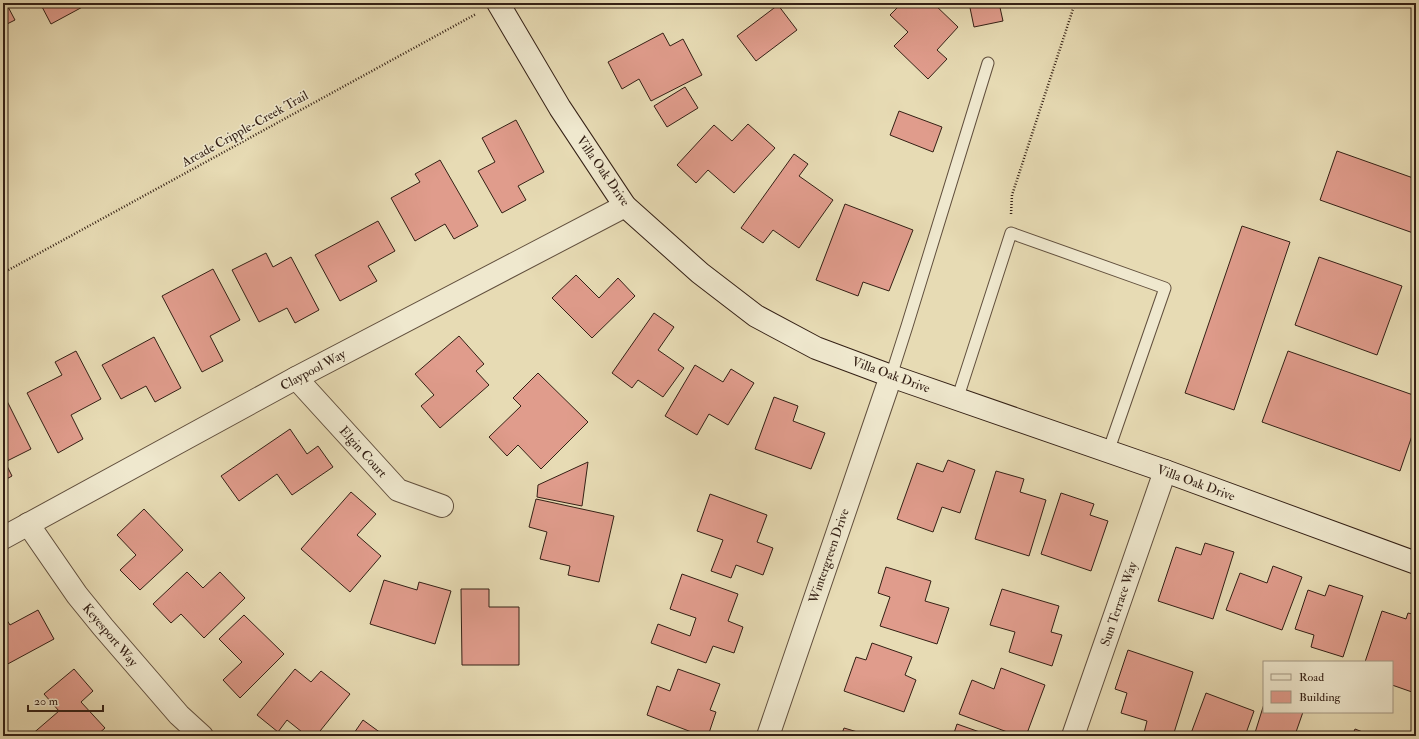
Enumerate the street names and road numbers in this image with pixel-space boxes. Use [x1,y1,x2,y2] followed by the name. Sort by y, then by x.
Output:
[178,87,312,172] street label: Arcade Cripple-Creek Trail
[573,133,633,210] street label: Villa Oak Drive
[277,346,349,395] street label: Claypool Way
[850,353,933,397] street label: Villa Oak Drive
[336,423,390,481] street label: Elgin Court
[1155,461,1238,505] street label: Villa Oak Drive
[805,506,853,606] street label: Wintergreen Drive
[1097,559,1142,649] street label: Sun Terrace Way
[78,600,141,671] street label: Keyesport Way

